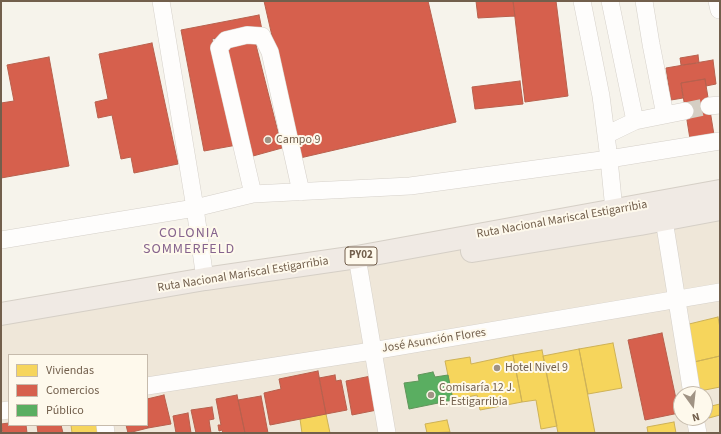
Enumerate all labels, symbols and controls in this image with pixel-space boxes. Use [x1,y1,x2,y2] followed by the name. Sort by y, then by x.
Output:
[276,133,320,147] place label: Campo 9
[263,135,273,145] marker: Campo 9
[475,198,649,242] street label: Ruta Nacional Mariscal Estigarribia
[143,226,235,258] district label: COLONIA SOMMERFELD
[345,247,377,265] road number: PY02
[156,254,330,296] street label: Ruta Nacional Mariscal Estigarribia
[381,326,487,356] street label: José Asunción Flores
[8,354,148,426] legend
[505,361,568,375] place label: Hotel Nivel 9
[46,362,94,379] text: Viviendas
[492,363,502,373] marker: Hotel Nivel 9
[439,381,515,409] place label: Comisaría 12 J. E. Estigarribia
[46,382,99,399] text: Comercios
[673,386,713,426] north arrow
[426,390,436,400] marker: Comisaría 12 J. E. Estigarribia
[46,402,84,419] text: Público
[691,409,701,425] text: N

